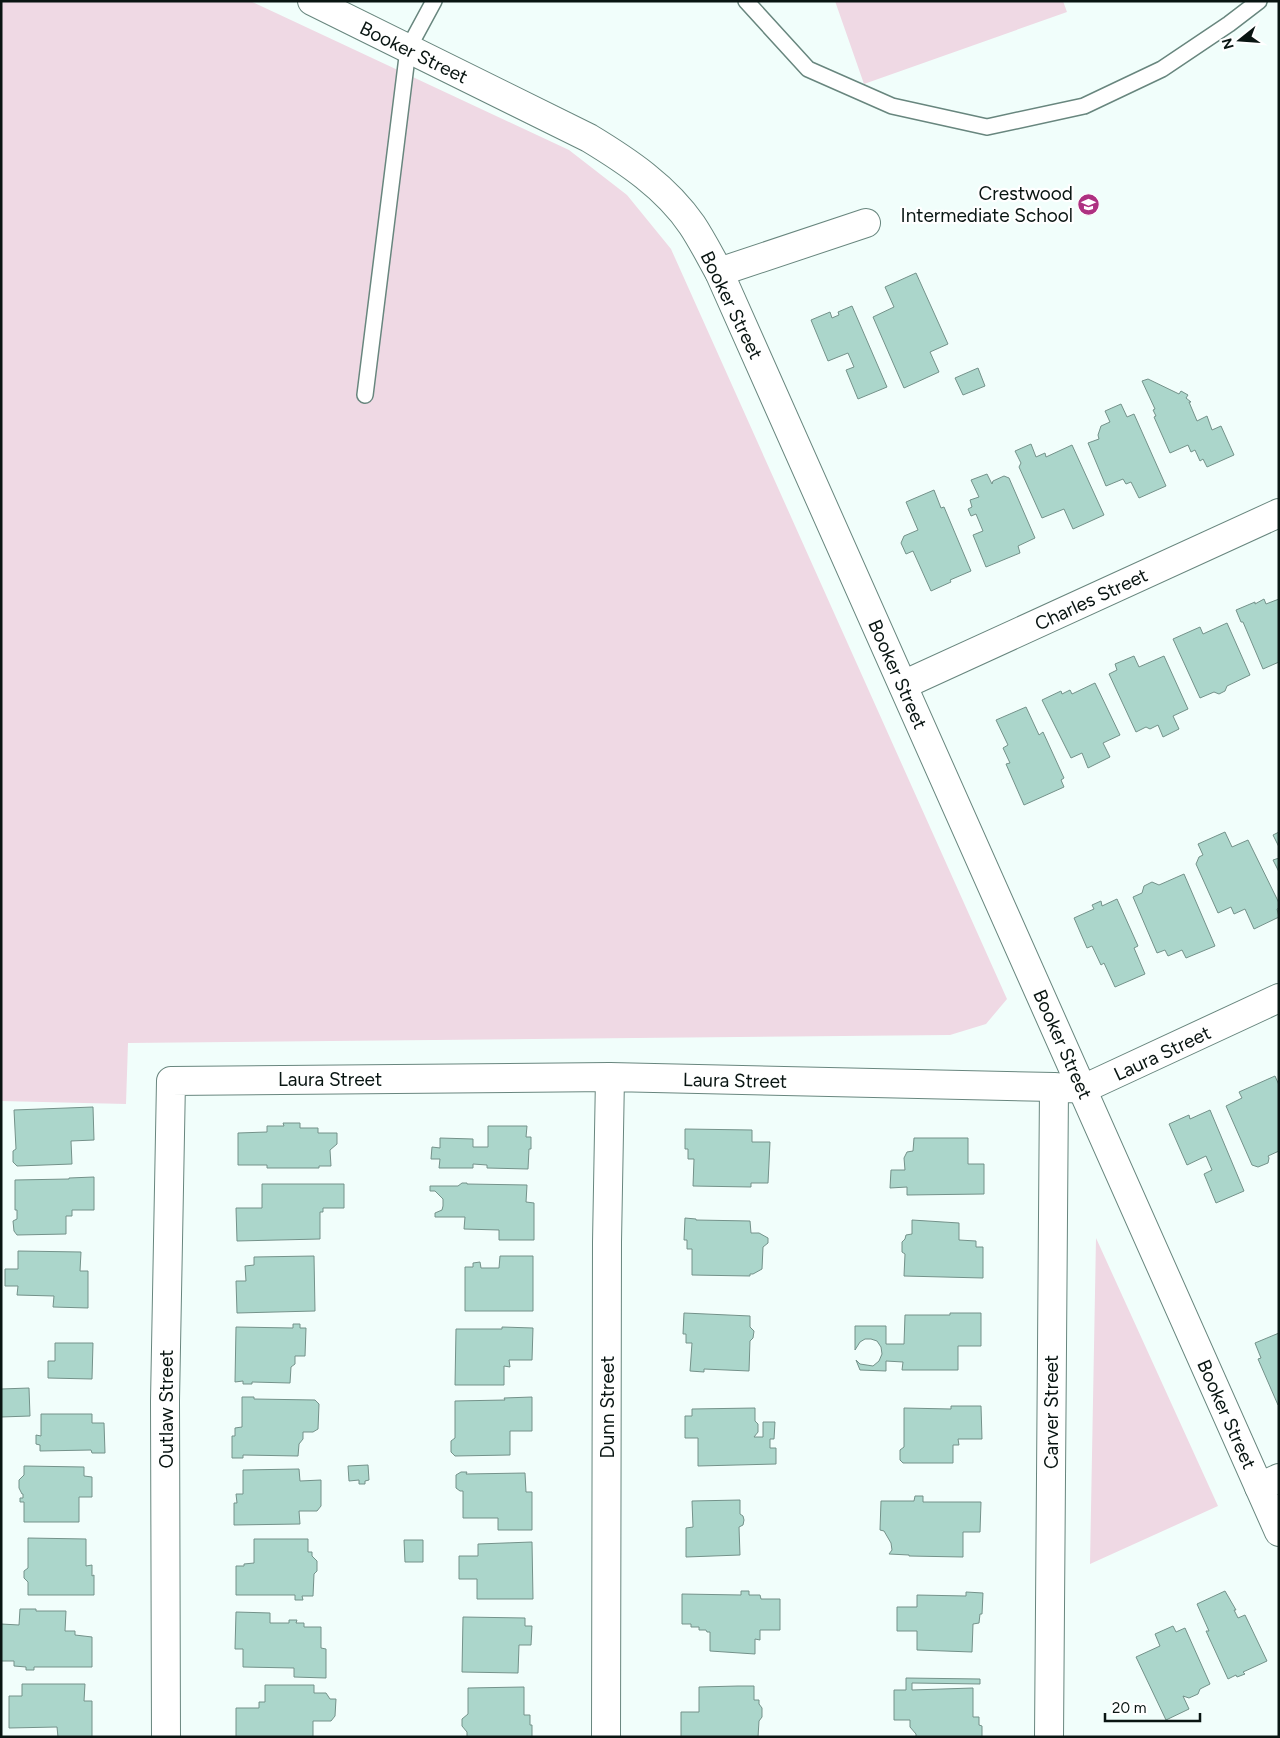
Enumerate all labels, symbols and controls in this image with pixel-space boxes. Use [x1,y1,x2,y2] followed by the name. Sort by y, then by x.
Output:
[1215,15,1265,65] north arrow
[356,16,472,89] street label: Booker Street
[1218,36,1238,51] text: N
[901,182,1073,227] place label: Crestwood Intermediate School
[1077,192,1101,216] school or university icon: Crestwood Intermediate School
[695,247,768,363] street label: Booker Street
[1031,563,1151,636] street label: Charles Street
[863,616,932,732] street label: Booker Street
[1028,986,1097,1102] street label: Booker Street
[1110,1021,1214,1086] street label: Laura Street
[278,1068,382,1091] street label: Laura Street
[683,1068,787,1093] street label: Laura Street
[155,1349,178,1469] street label: Outlaw Street
[1040,1355,1063,1469] street label: Carver Street
[596,1356,619,1458] street label: Dunn Street
[1192,1356,1261,1472] street label: Booker Street
[1105,1690,1200,1722] scale bar
[1112,1699,1146,1717] text: 20 m

